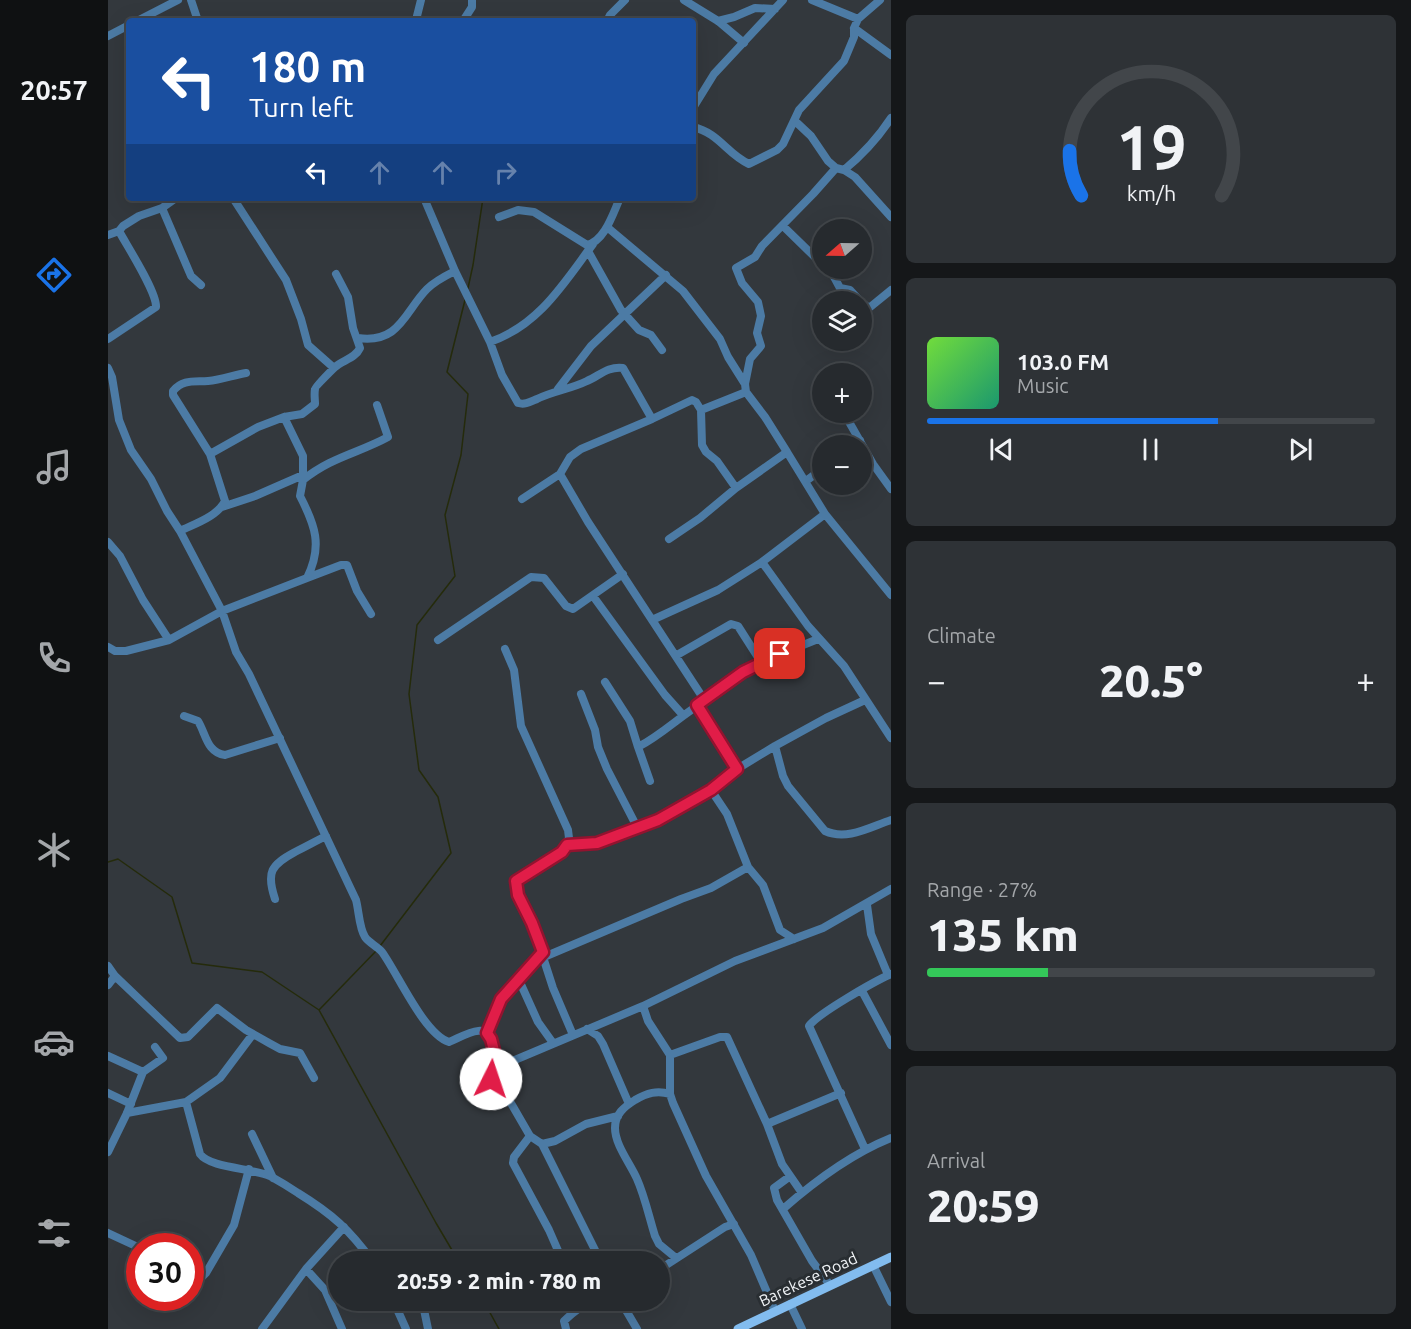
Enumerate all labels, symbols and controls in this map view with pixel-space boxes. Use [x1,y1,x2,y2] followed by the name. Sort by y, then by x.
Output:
[150,42,228,120] icon: left
[249,43,366,90] text: 180 m
[20,75,88,105] text: 20:57
[249,92,353,122] text: Turn left
[1116,112,1186,182] text: 19
[300,156,333,189] icon: left
[363,156,396,189] icon: ahead
[426,156,459,189] icon: ahead
[489,156,522,189] icon: right
[1126,181,1176,205] text: km/h
[812,219,872,279] north arrow
[812,219,872,495] map controls
[33,254,75,296] icon: directions
[812,291,872,351] button: layers
[1017,349,1109,374] text: 103.0 FM
[812,363,872,423] button: +
[1017,374,1069,397] text: Music
[985,433,1018,466] icon: previous
[1134,433,1167,466] icon: pause
[1284,433,1317,466] icon: next
[812,435,872,495] button: −
[33,446,75,488] icon: music
[927,624,996,647] text: Climate
[754,628,805,679] pin
[33,637,75,679] icon: phone
[763,637,796,670] icon: arrive
[1099,655,1203,706] text: 20.5°
[927,662,946,699] text: −
[1356,662,1375,699] text: +
[33,829,75,871] icon: climate
[927,878,1037,901] text: Range · 27%
[927,909,1079,960] text: 135 km
[33,1021,75,1063] icon: car
[459,1047,523,1111] position arrow
[927,1149,985,1172] text: Arrival
[927,1180,1040,1231] text: 20:59
[33,1212,75,1254] icon: filters
[126,1233,204,1311] speed limit sign: 30
[756,1248,860,1310] street label: Barekese Road
[397,1268,601,1293] text: 20:59 · 2 min · 780 m

